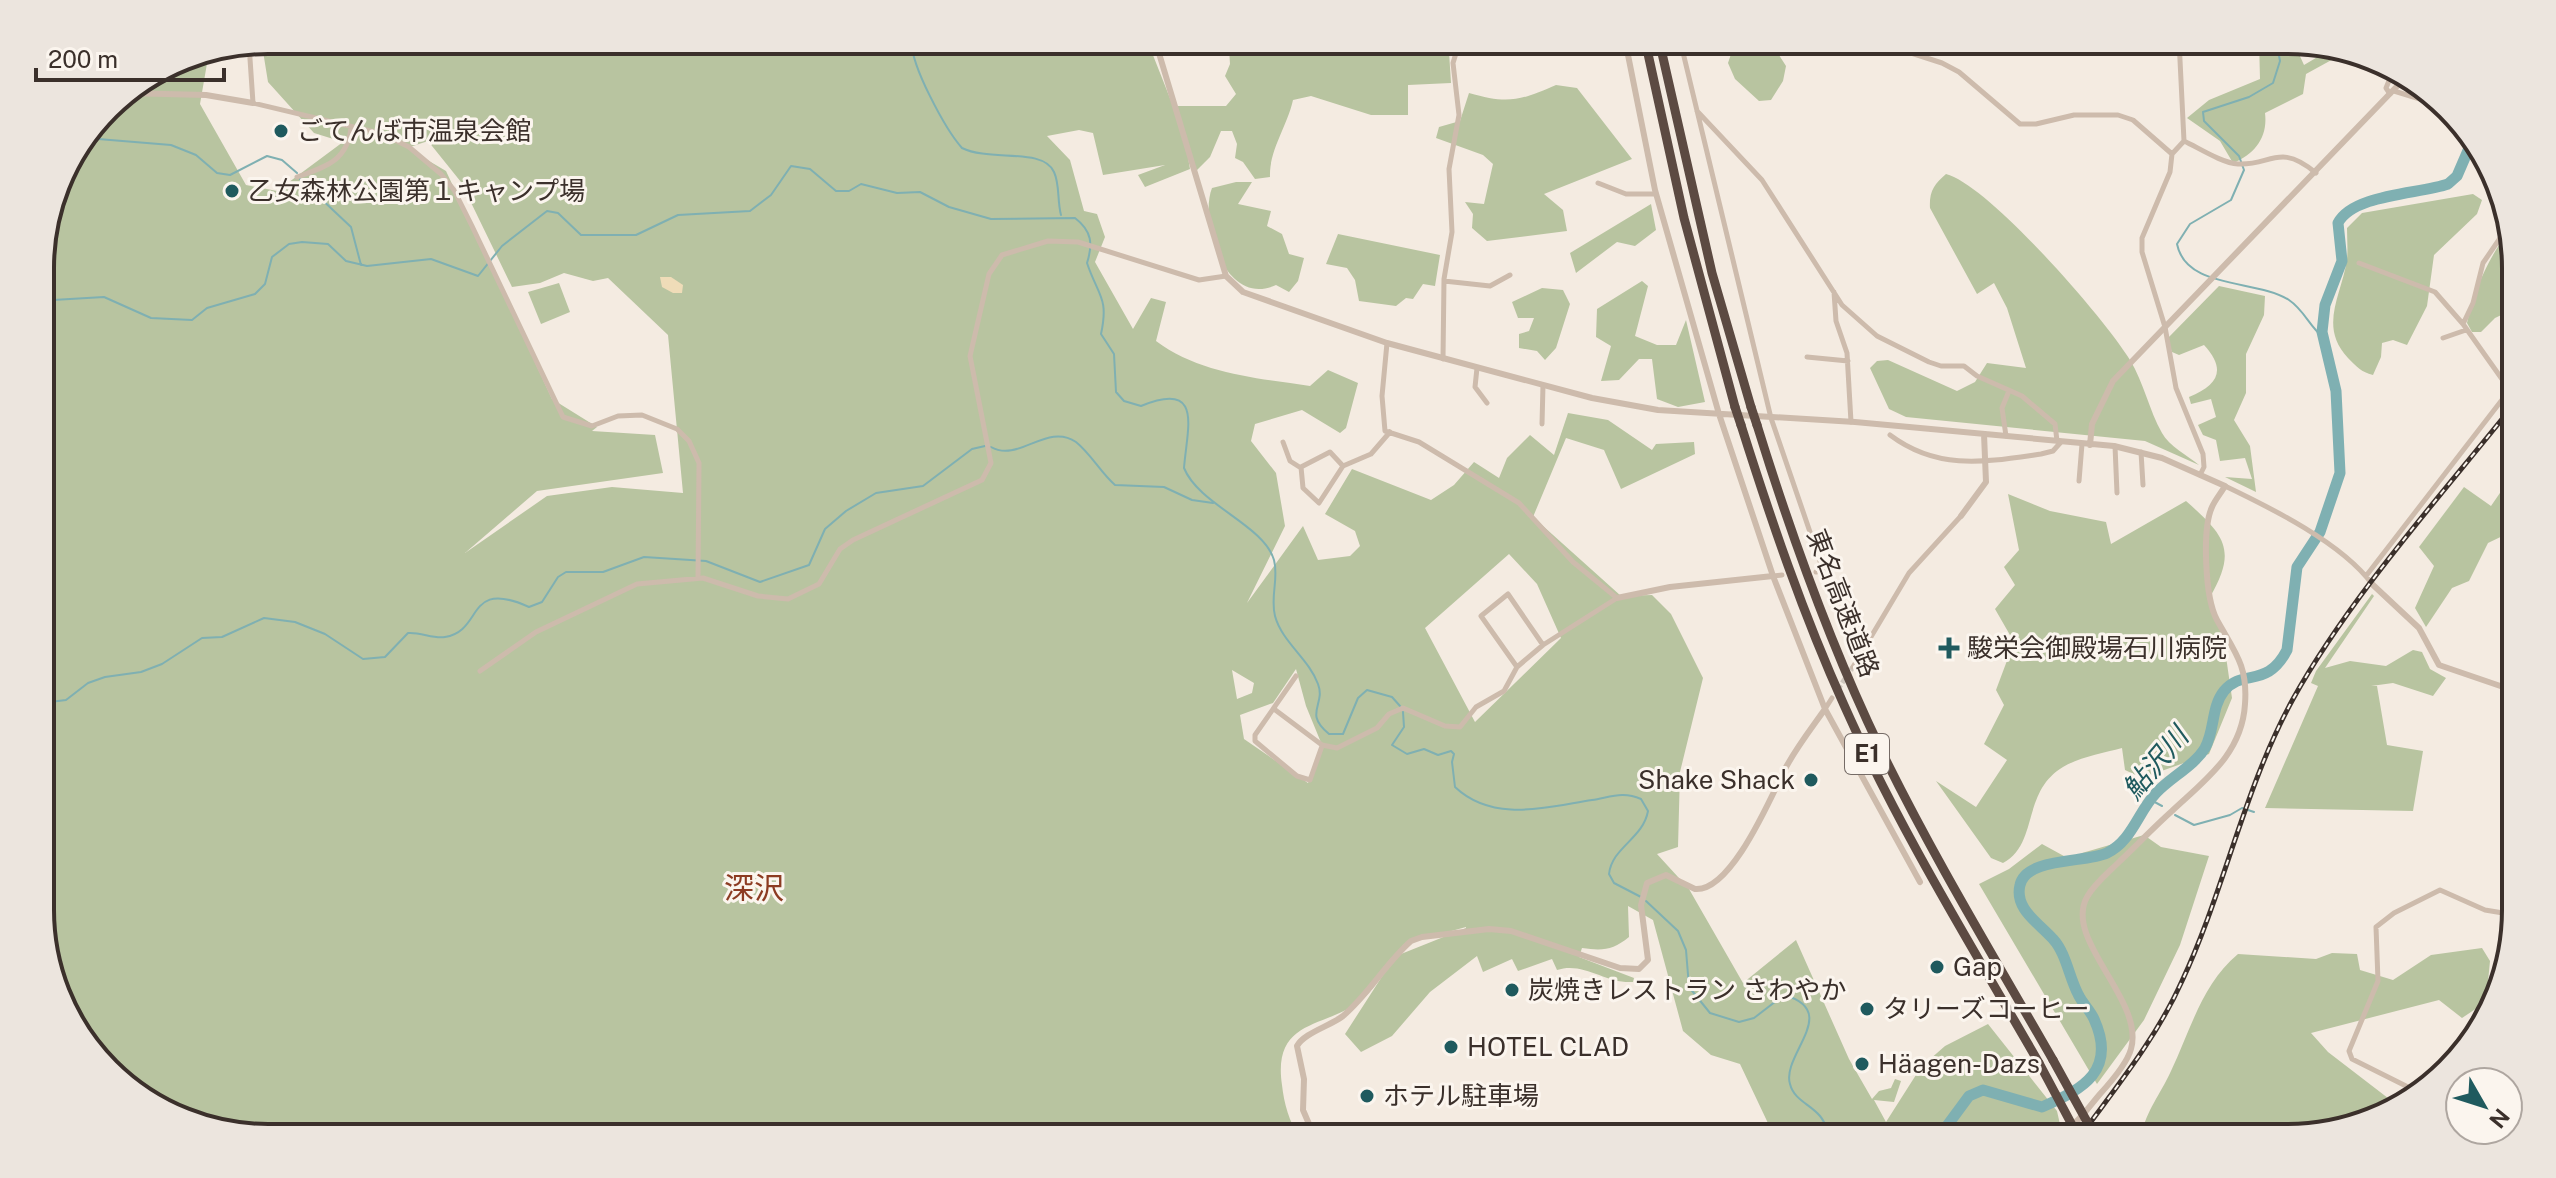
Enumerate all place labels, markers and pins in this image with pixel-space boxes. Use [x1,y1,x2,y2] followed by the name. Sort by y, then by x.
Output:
[297,115,531,146] place label: ごてんば市温泉会館
[272,122,290,140] marker: ごてんば市温泉会館
[248,175,585,206] place label: 乙女森林公園第１キャンプ場
[223,182,241,200] marker: 乙女森林公園第１キャンプ場
[1967,632,2227,663] place label: 駿栄会御殿場石川病院
[1938,637,1960,659] marker: 駿栄会御殿場石川病院
[1638,764,1795,795] place label: Shake Shack
[1802,771,1820,789] marker: Shake Shack
[1953,951,2002,982] place label: Gap
[1928,958,1946,976] marker: Gap
[1528,974,1846,1005] place label: 炭焼きレストラン さわやか
[1503,981,1521,999] marker: 炭焼きレストラン さわやか
[1883,993,2090,1024] place label: タリーズコーヒー
[1858,1000,1876,1018] marker: タリーズコーヒー
[1467,1031,1629,1062] place label: HOTEL CLAD
[1442,1038,1460,1056] marker: HOTEL CLAD
[1878,1048,2040,1079] place label: Häagen-Dazs
[1853,1055,1871,1073] marker: Häagen-Dazs
[1383,1080,1539,1111] place label: ホテル駐車場
[1358,1087,1376,1105] marker: ホテル駐車場

